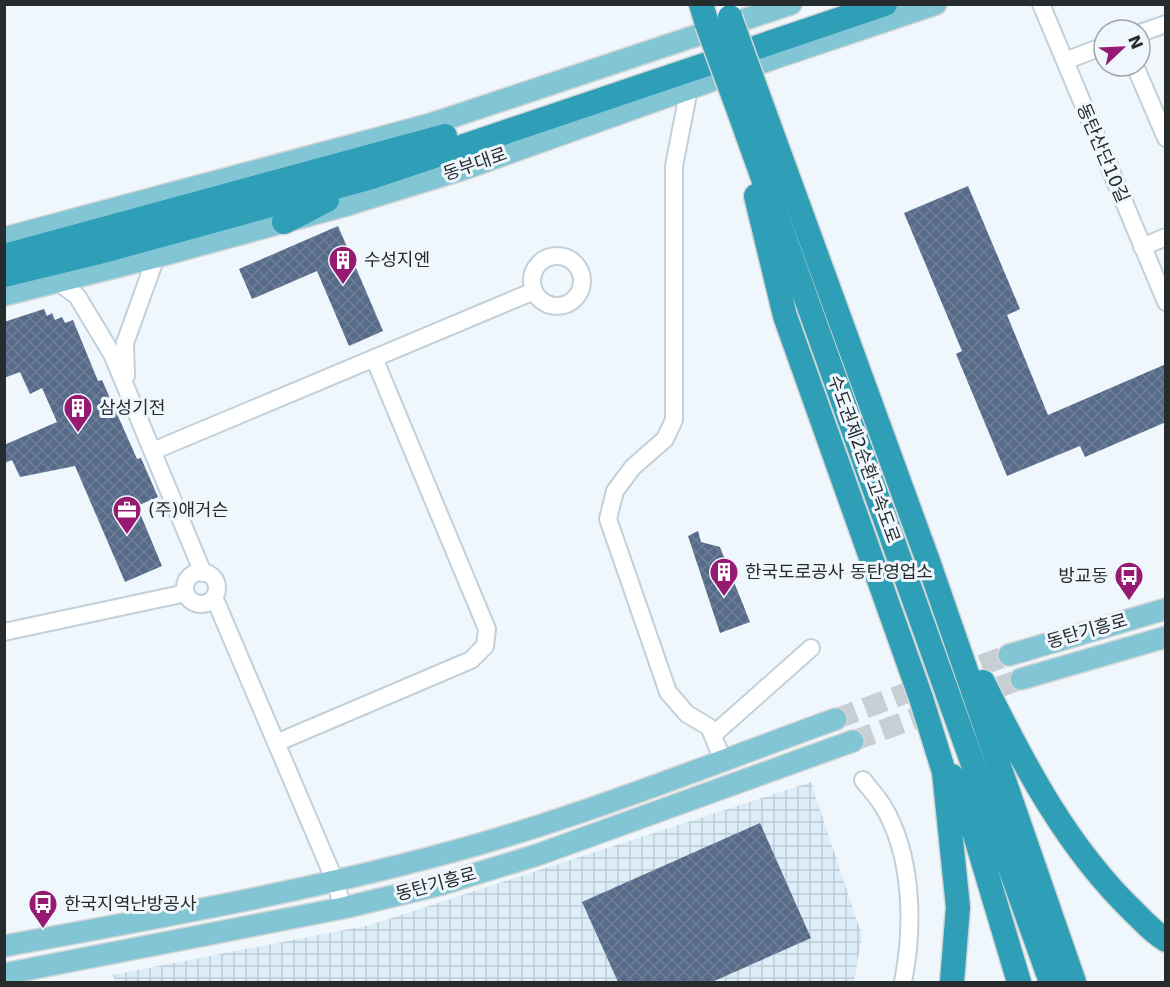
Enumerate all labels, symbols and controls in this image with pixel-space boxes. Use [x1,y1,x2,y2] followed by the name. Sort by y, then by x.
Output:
[1092,18,1152,78] north arrow
[1124,32,1147,52] text: N
[1073,100,1134,206] street label: 동탄산단10길
[440,143,510,184] street label: 동부대로
[327,244,359,286] building icon: 수성지엔
[364,249,430,270] place label: 수성지엔
[824,372,905,546] street label: 수도권제2순환고속도로
[62,392,94,434] building icon: 삼성기전
[99,397,165,418] place label: 삼성기전
[111,494,143,536] office icon: (주)애거슨
[148,499,228,520] place label: (주)애거슨
[708,556,740,598] building icon: 한국도로공사 동탄영업소
[1113,560,1145,602] bus stop icon: 방교동
[745,561,933,582] place label: 한국도로공사 동탄영업소
[1058,565,1108,586] place label: 방교동
[1044,609,1130,652] street label: 동탄기흥로
[393,863,479,904] street label: 동탄기흥로
[27,888,59,930] bus stop icon: 한국지역난방공사
[64,893,197,914] place label: 한국지역난방공사

